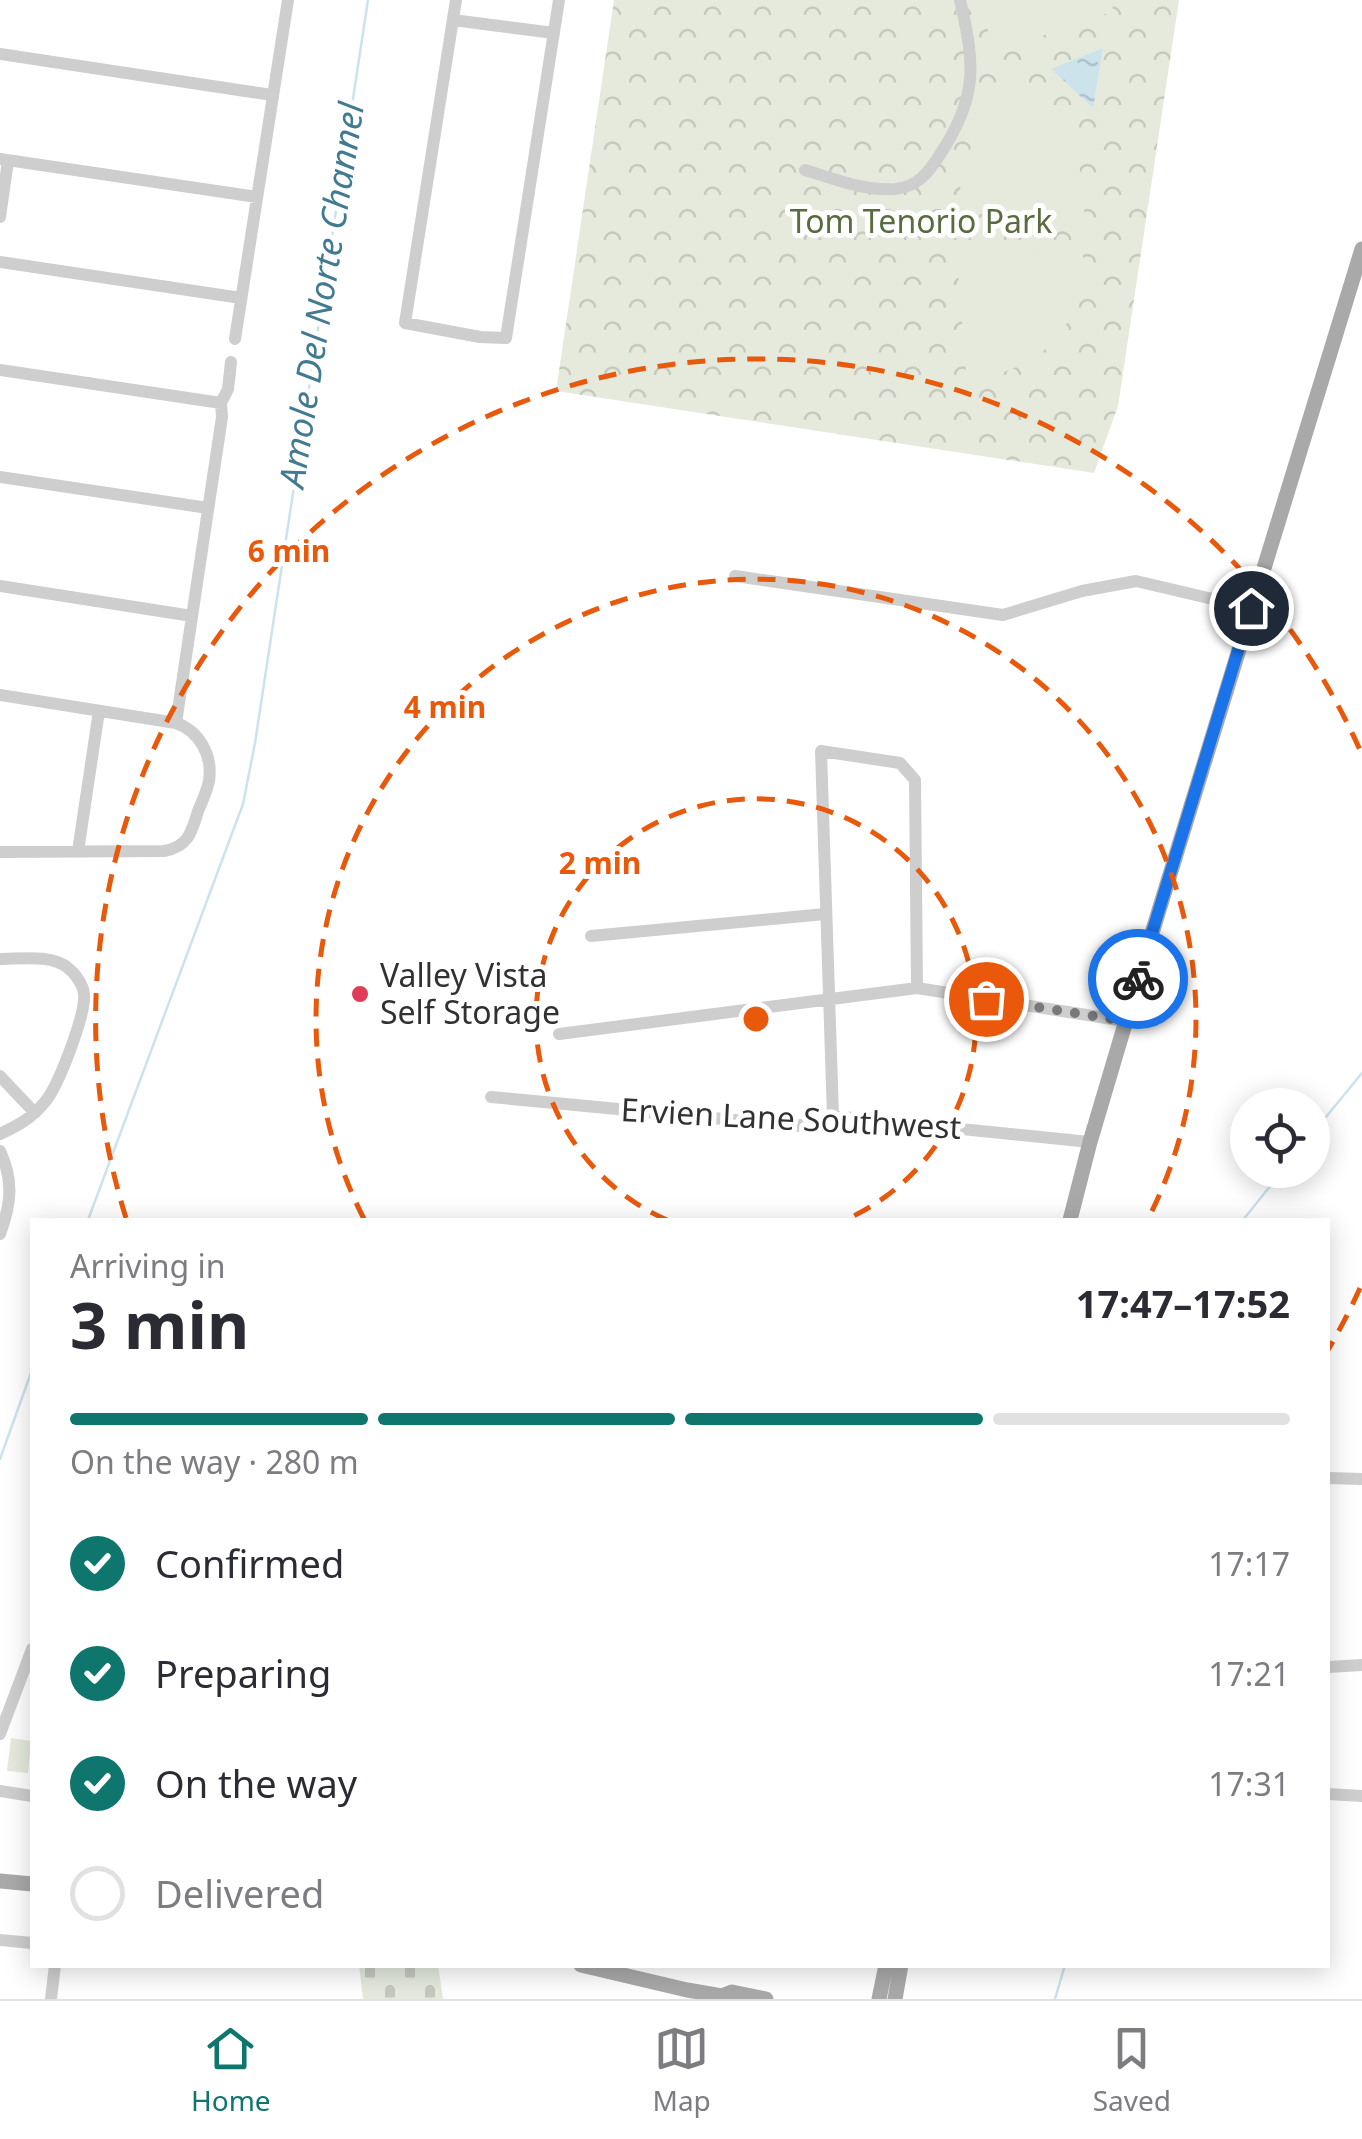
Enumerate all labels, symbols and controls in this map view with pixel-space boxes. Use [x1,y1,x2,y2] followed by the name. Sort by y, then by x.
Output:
[267,98,374,492] water label: Amole Del Norte Channel
[790,199,1052,242] park label: Tom Tenorio Park
[248,530,330,571] text: 6 min
[1209,566,1294,651] pin
[1224,581,1279,636] icon: home
[404,686,486,727] text: 4 min
[559,842,641,883] text: 2 min
[1088,929,1188,1029] courier
[1111,952,1166,1007] icon: bike
[380,953,560,1033] place label: Valley Vista Self Storage
[944,957,1029,1042] pin
[959,972,1014,1027] icon: bag
[349,983,371,1005] marker: Valley Vista Self Storage
[738,1001,774,1037] centre of rings
[620,1087,962,1148] street label: Ervien Lane Southwest
[1230,1088,1330,1188] map controls
[1230,1088,1330,1188] button: locate
[70,1244,225,1287] text: Arriving in
[1076,1277,1290,1329] text: 17:47–17:52
[70,1280,249,1368] text: 3 min
[70,1440,359,1483] text: On the way · 280 m
[70,1536,125,1591] icon: check
[155,1537,344,1589] text: Confirmed
[1208,1542,1290,1585] text: 17:17
[70,1646,125,1701] icon: check
[155,1647,331,1699] text: Preparing
[1208,1652,1290,1695] text: 17:21
[70,1756,125,1811] icon: check
[155,1757,357,1809] text: On the way
[1208,1762,1290,1805] text: 17:31
[155,1867,324,1919] text: Delivered
[191,2021,271,2119] tab: Home
[653,2021,711,2119] tab: Map
[1093,2021,1171,2119] tab: Saved

